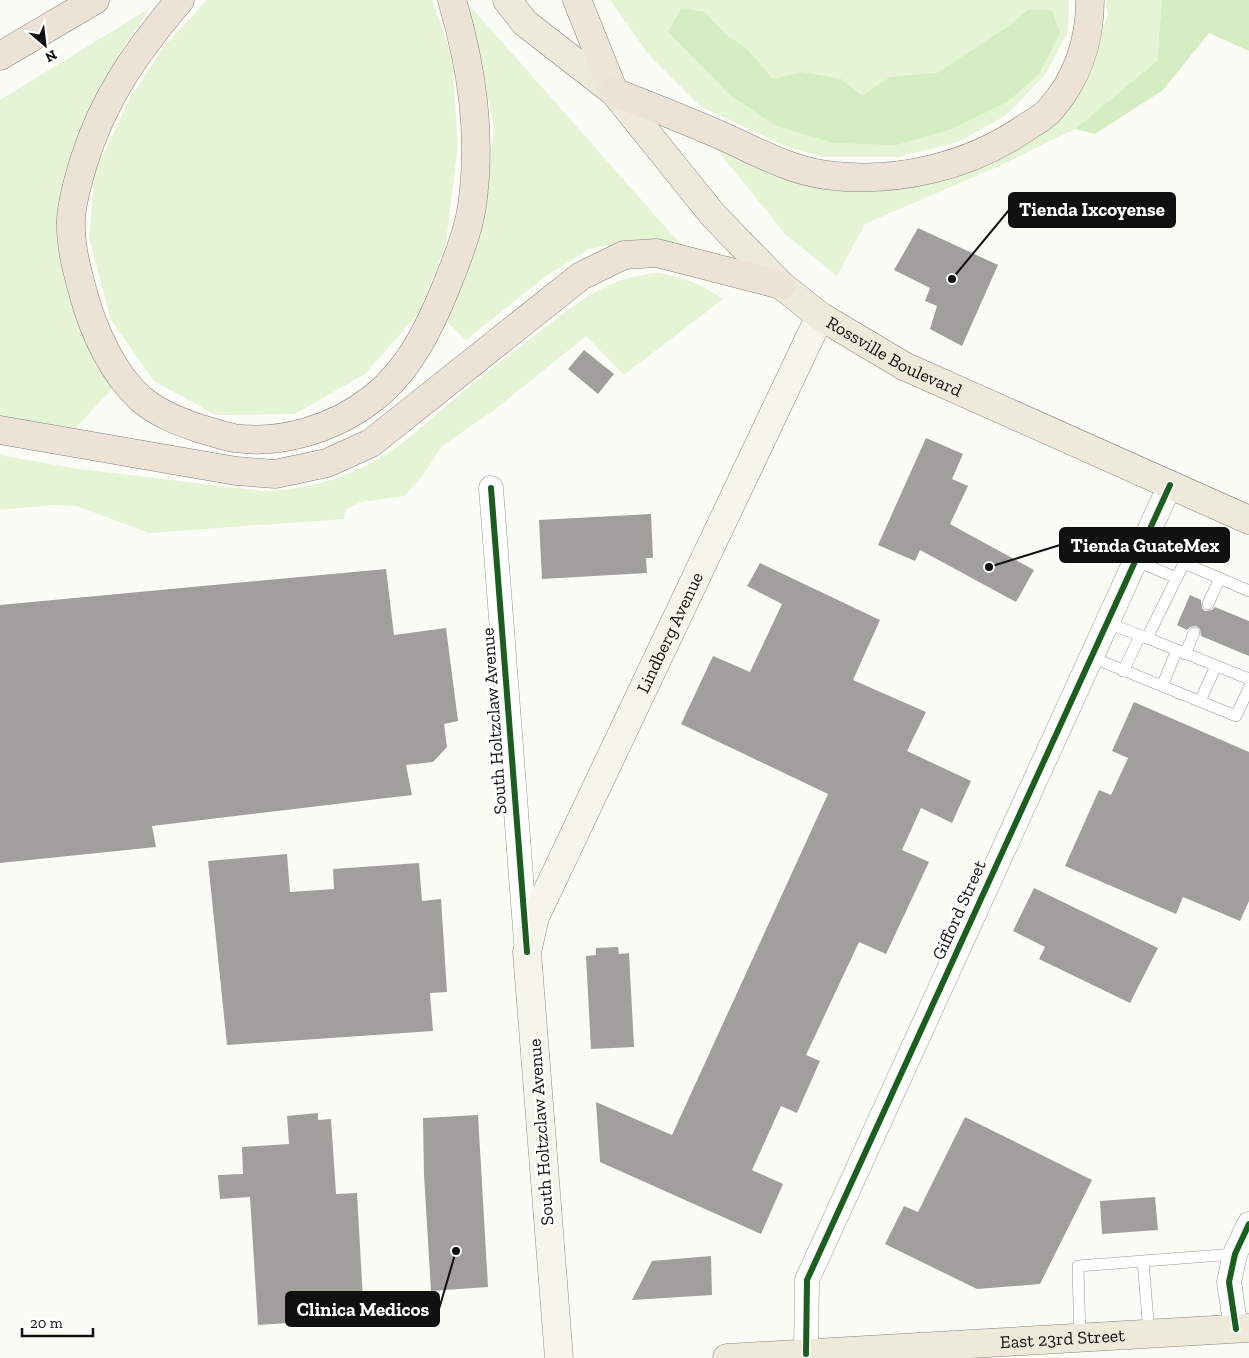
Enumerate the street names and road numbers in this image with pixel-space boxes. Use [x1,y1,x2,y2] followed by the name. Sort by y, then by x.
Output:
[823,311,966,402] street label: Rossville Boulevard
[632,569,708,697] street label: Lindberg Avenue
[476,627,512,815] street label: South Holtzclaw Avenue
[927,857,991,963] street label: Gifford Street
[523,1038,559,1226] street label: South Holtzclaw Avenue
[999,1324,1126,1353] street label: East 23rd Street

